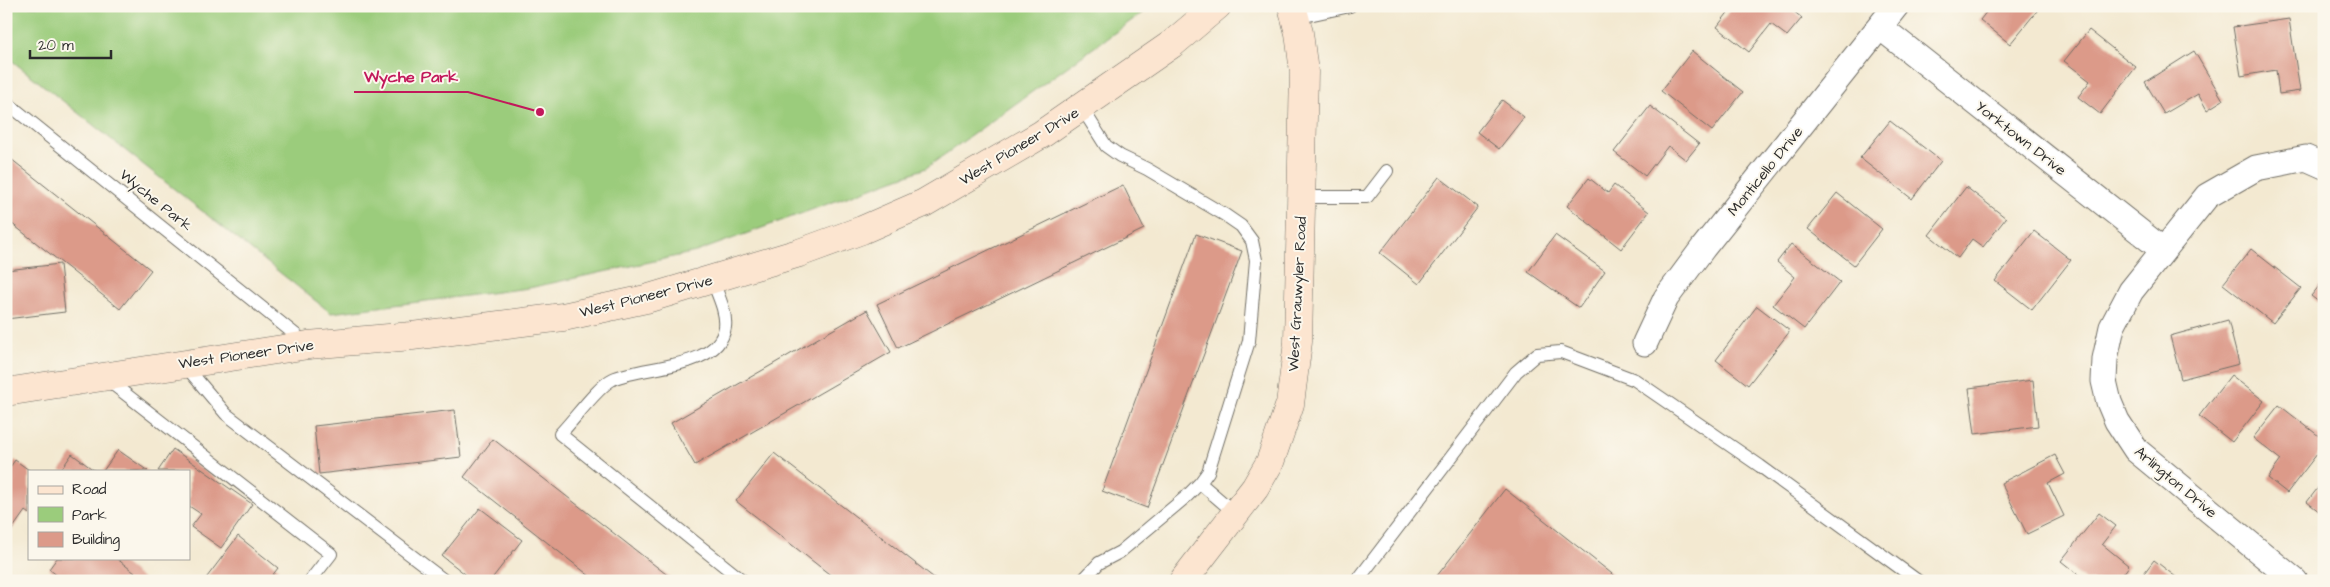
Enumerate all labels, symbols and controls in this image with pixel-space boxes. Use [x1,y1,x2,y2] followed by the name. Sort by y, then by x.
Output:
[30,28,111,60] scale bar
[38,35,74,56] text: 20 m
[354,61,468,92] callout: Wyche Park
[363,66,458,89] text: Wyche Park
[1971,96,2071,181] street label: Yorktown Drive
[955,102,1083,191] street label: West Pioneer Drive
[1723,122,1808,221] street label: Monticello Drive
[114,165,197,237] street label: Wyche Park
[1283,216,1313,372] street label: West Grauwyler Road
[577,270,715,323] street label: West Pioneer Drive
[177,335,315,374] street label: West Pioneer Drive
[2129,442,2221,524] street label: Arlington Drive
[28,470,190,560] legend
[72,479,107,500] text: Road
[72,505,107,526] text: Park
[72,529,120,551] text: Building

